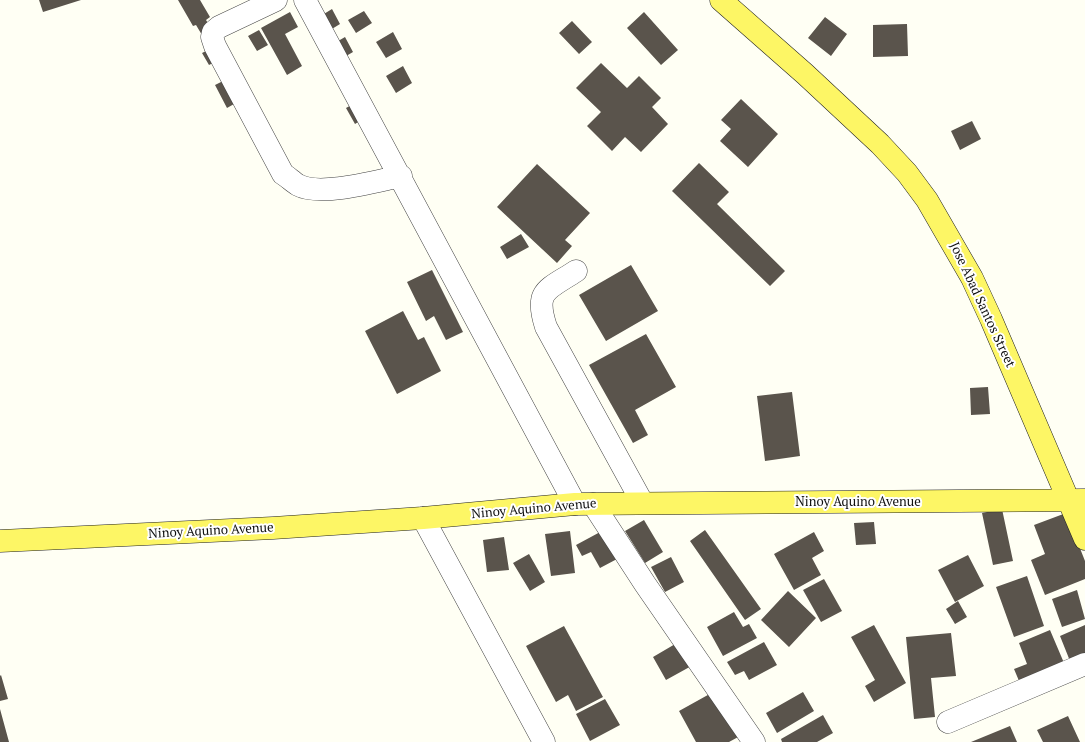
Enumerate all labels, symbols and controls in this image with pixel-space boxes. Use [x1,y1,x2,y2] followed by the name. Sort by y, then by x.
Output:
[946,240,1018,370] street label: Jose Abad Santos Street
[795,494,921,510] street label: Ninoy Aquino Avenue
[471,496,597,522] street label: Ninoy Aquino Avenue
[148,520,274,542] street label: Ninoy Aquino Avenue

